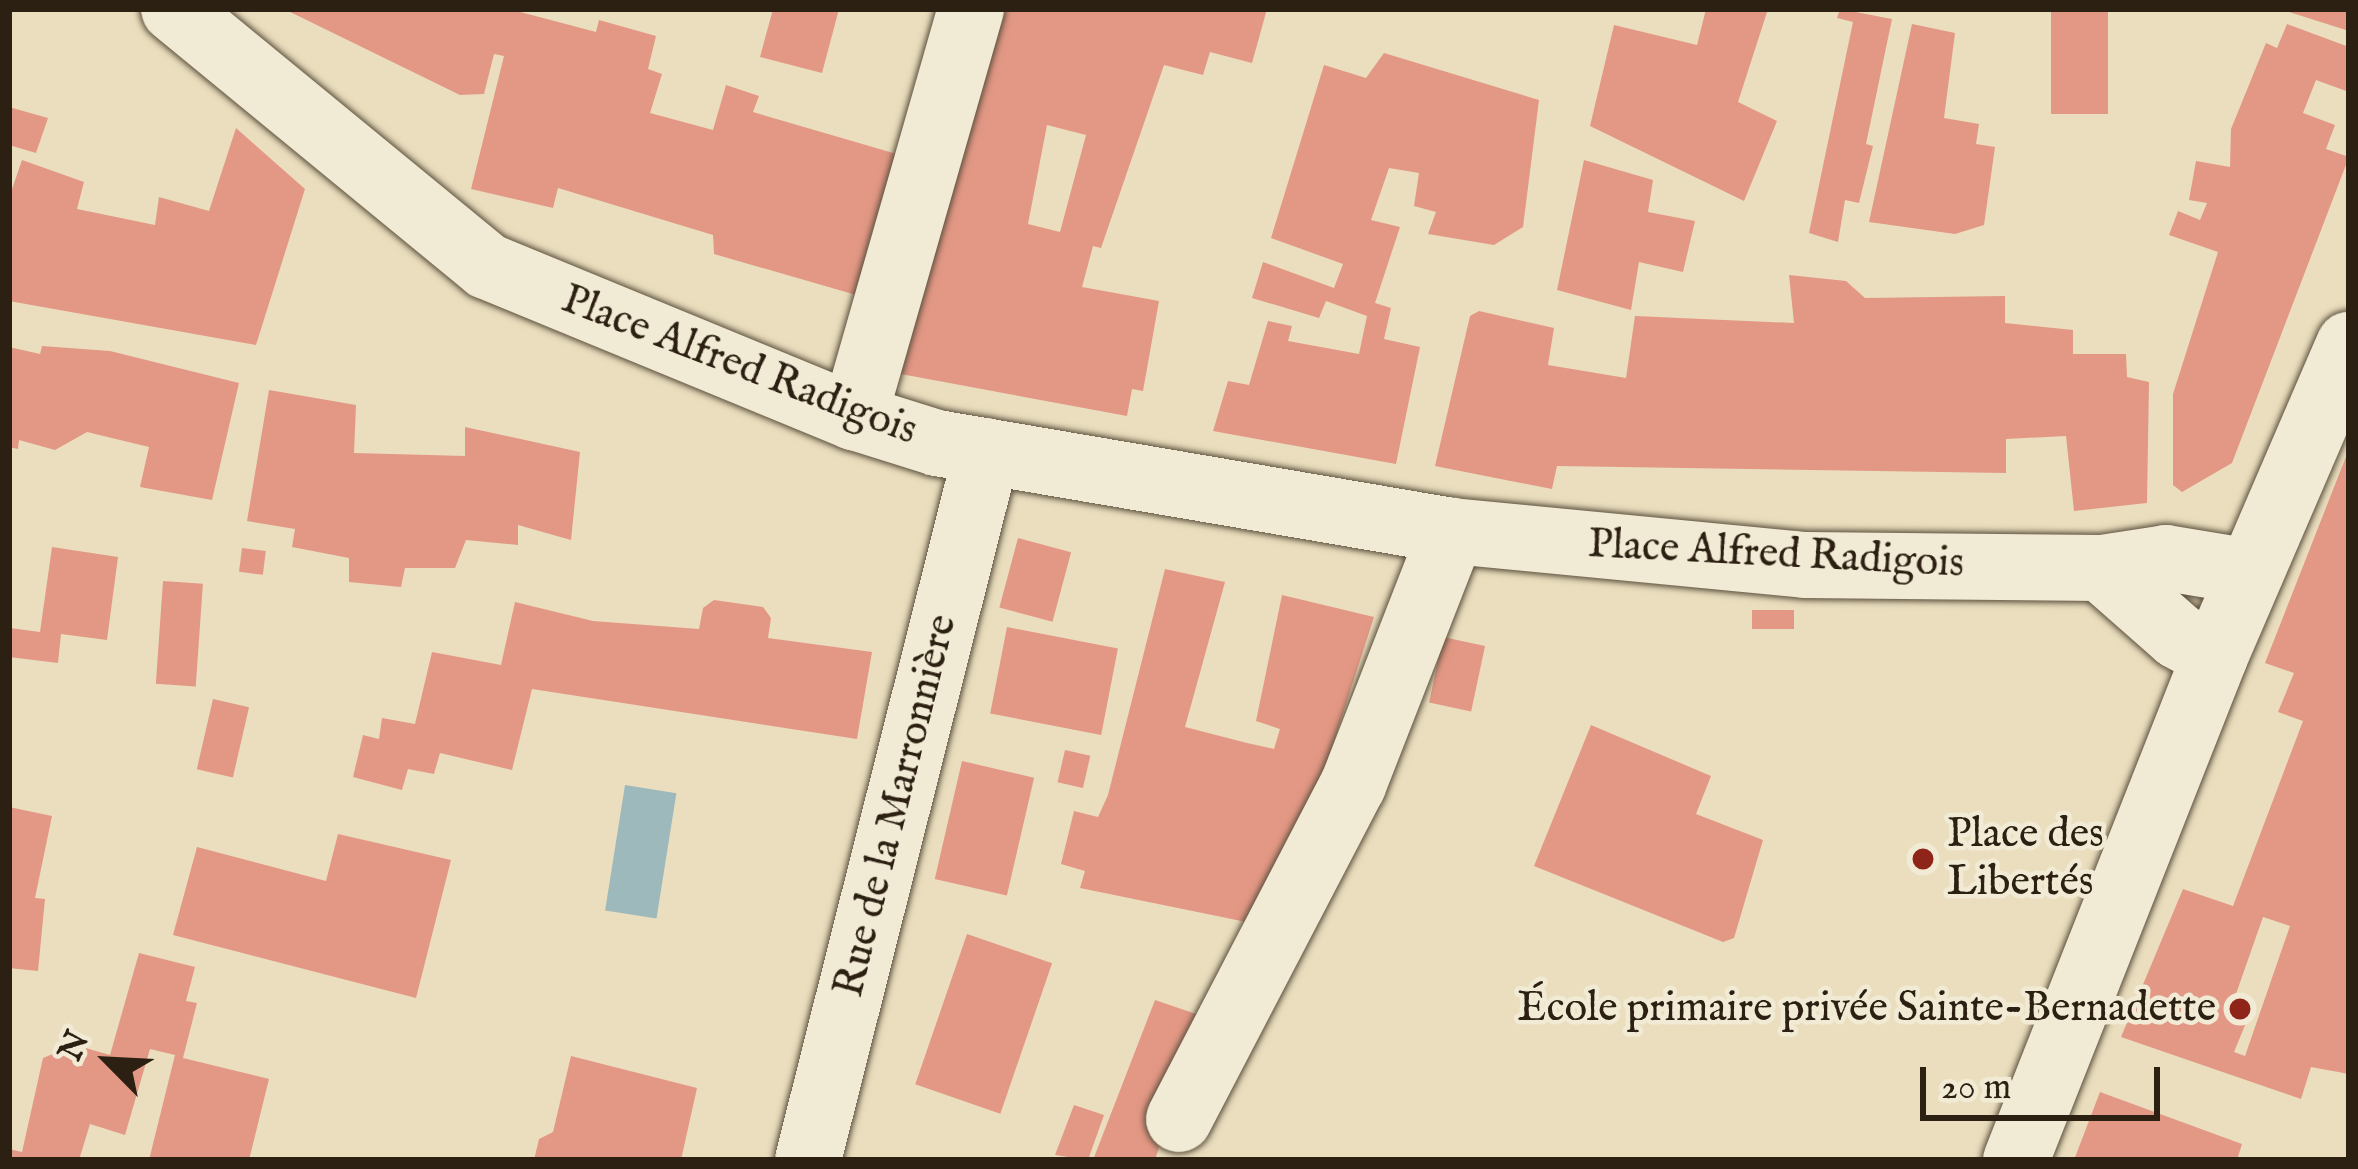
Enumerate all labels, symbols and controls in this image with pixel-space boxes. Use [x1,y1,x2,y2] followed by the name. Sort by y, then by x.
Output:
[554,275,924,457] street label: Place Alfred Radigois
[1587,520,1965,590] street label: Place Alfred Radigois
[825,610,969,1002] street label: Rue de la Marronnière
[1947,810,2104,908] place label: Place des Libertés
[1910,846,1936,872] marker: Place des Libertés
[1517,984,2216,1034] place label: École primaire privée Sainte-Bernadette
[2227,996,2253,1022] marker: École primaire privée Sainte-Bernadette
[48,1001,168,1121] north arrow
[50,1025,100,1068] text: N
[1926,1043,2166,1117] scale bar
[1941,1065,2011,1111] text: 20 m

